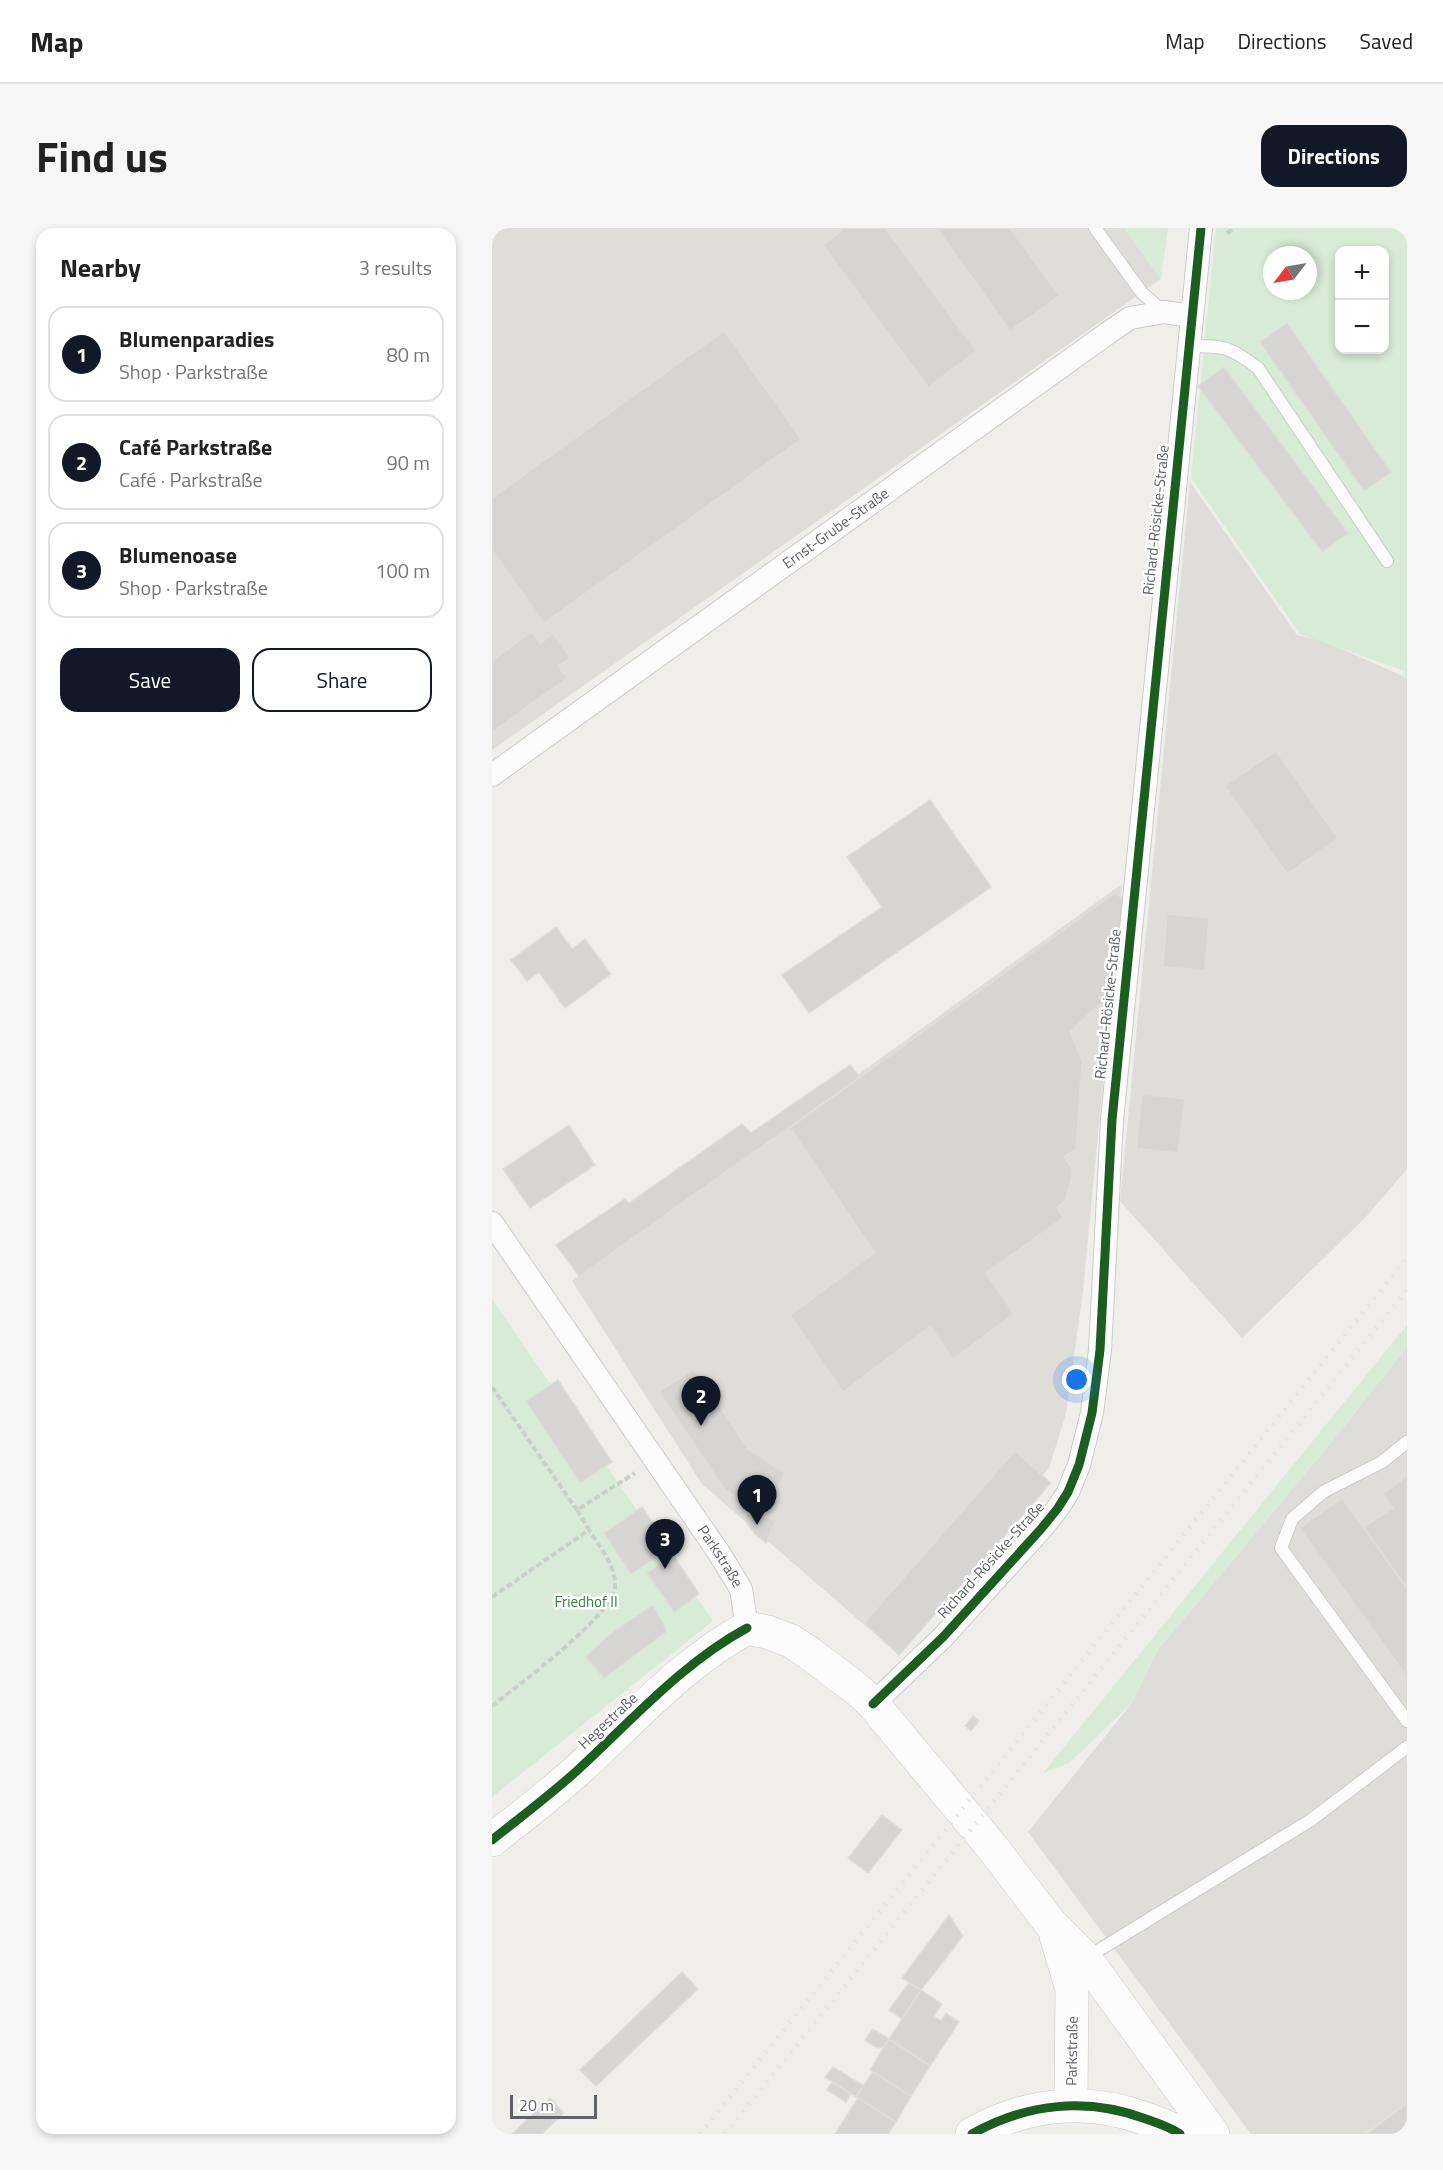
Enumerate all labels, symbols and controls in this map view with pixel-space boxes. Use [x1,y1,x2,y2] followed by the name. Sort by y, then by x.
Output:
[30,20,84,63] text: Map
[1165,25,1205,57] text: Map
[1238,25,1327,57] text: Directions
[1360,25,1413,57] text: Saved
[36,124,168,188] text: Find us
[1261,125,1407,187] button: Directions
[1263,246,1317,300] north arrow
[1335,246,1389,354] map controls
[1335,246,1389,300] button: +
[60,248,141,287] text: Nearby
[359,252,432,283] text: 3 results
[1335,300,1389,354] button: −
[119,322,274,356] text: Blumenparadies
[76,339,87,370] text: 1
[386,339,430,370] text: 80 m
[119,356,268,387] text: Shop · Parkstraße
[119,430,272,464] text: Café Parkstraße
[1136,444,1175,596] street label: Richard-Rösicke-Straße
[76,447,87,478] text: 2
[386,447,430,478] text: 90 m
[119,464,263,495] text: Café · Parkstraße
[777,482,893,574] street label: Ernst-Grube-Straße
[119,538,237,572] text: Blumenoase
[76,555,87,586] text: 3
[375,555,430,586] text: 100 m
[119,572,268,603] text: Shop · Parkstraße
[60,648,240,712] button: Save
[252,648,432,712] button: Share
[1088,928,1127,1080] street label: Richard-Rösicke-Straße
[1062,1365,1091,1394] your location
[682,1376,720,1426] pin: 2
[738,1476,776,1525] pin: 1
[932,1496,1050,1623] street label: Richard-Rösicke-Straße
[646,1520,684,1569] pin: 3
[692,1520,749,1592] street label: Parkstraße
[554,1590,618,1613] park label: Friedhof II
[573,1687,643,1754] street label: Hegestraße
[1059,2016,1084,2086] street label: Parkstraße
[510,2092,597,2120] scale bar
[519,2093,554,2117] text: 20 m

